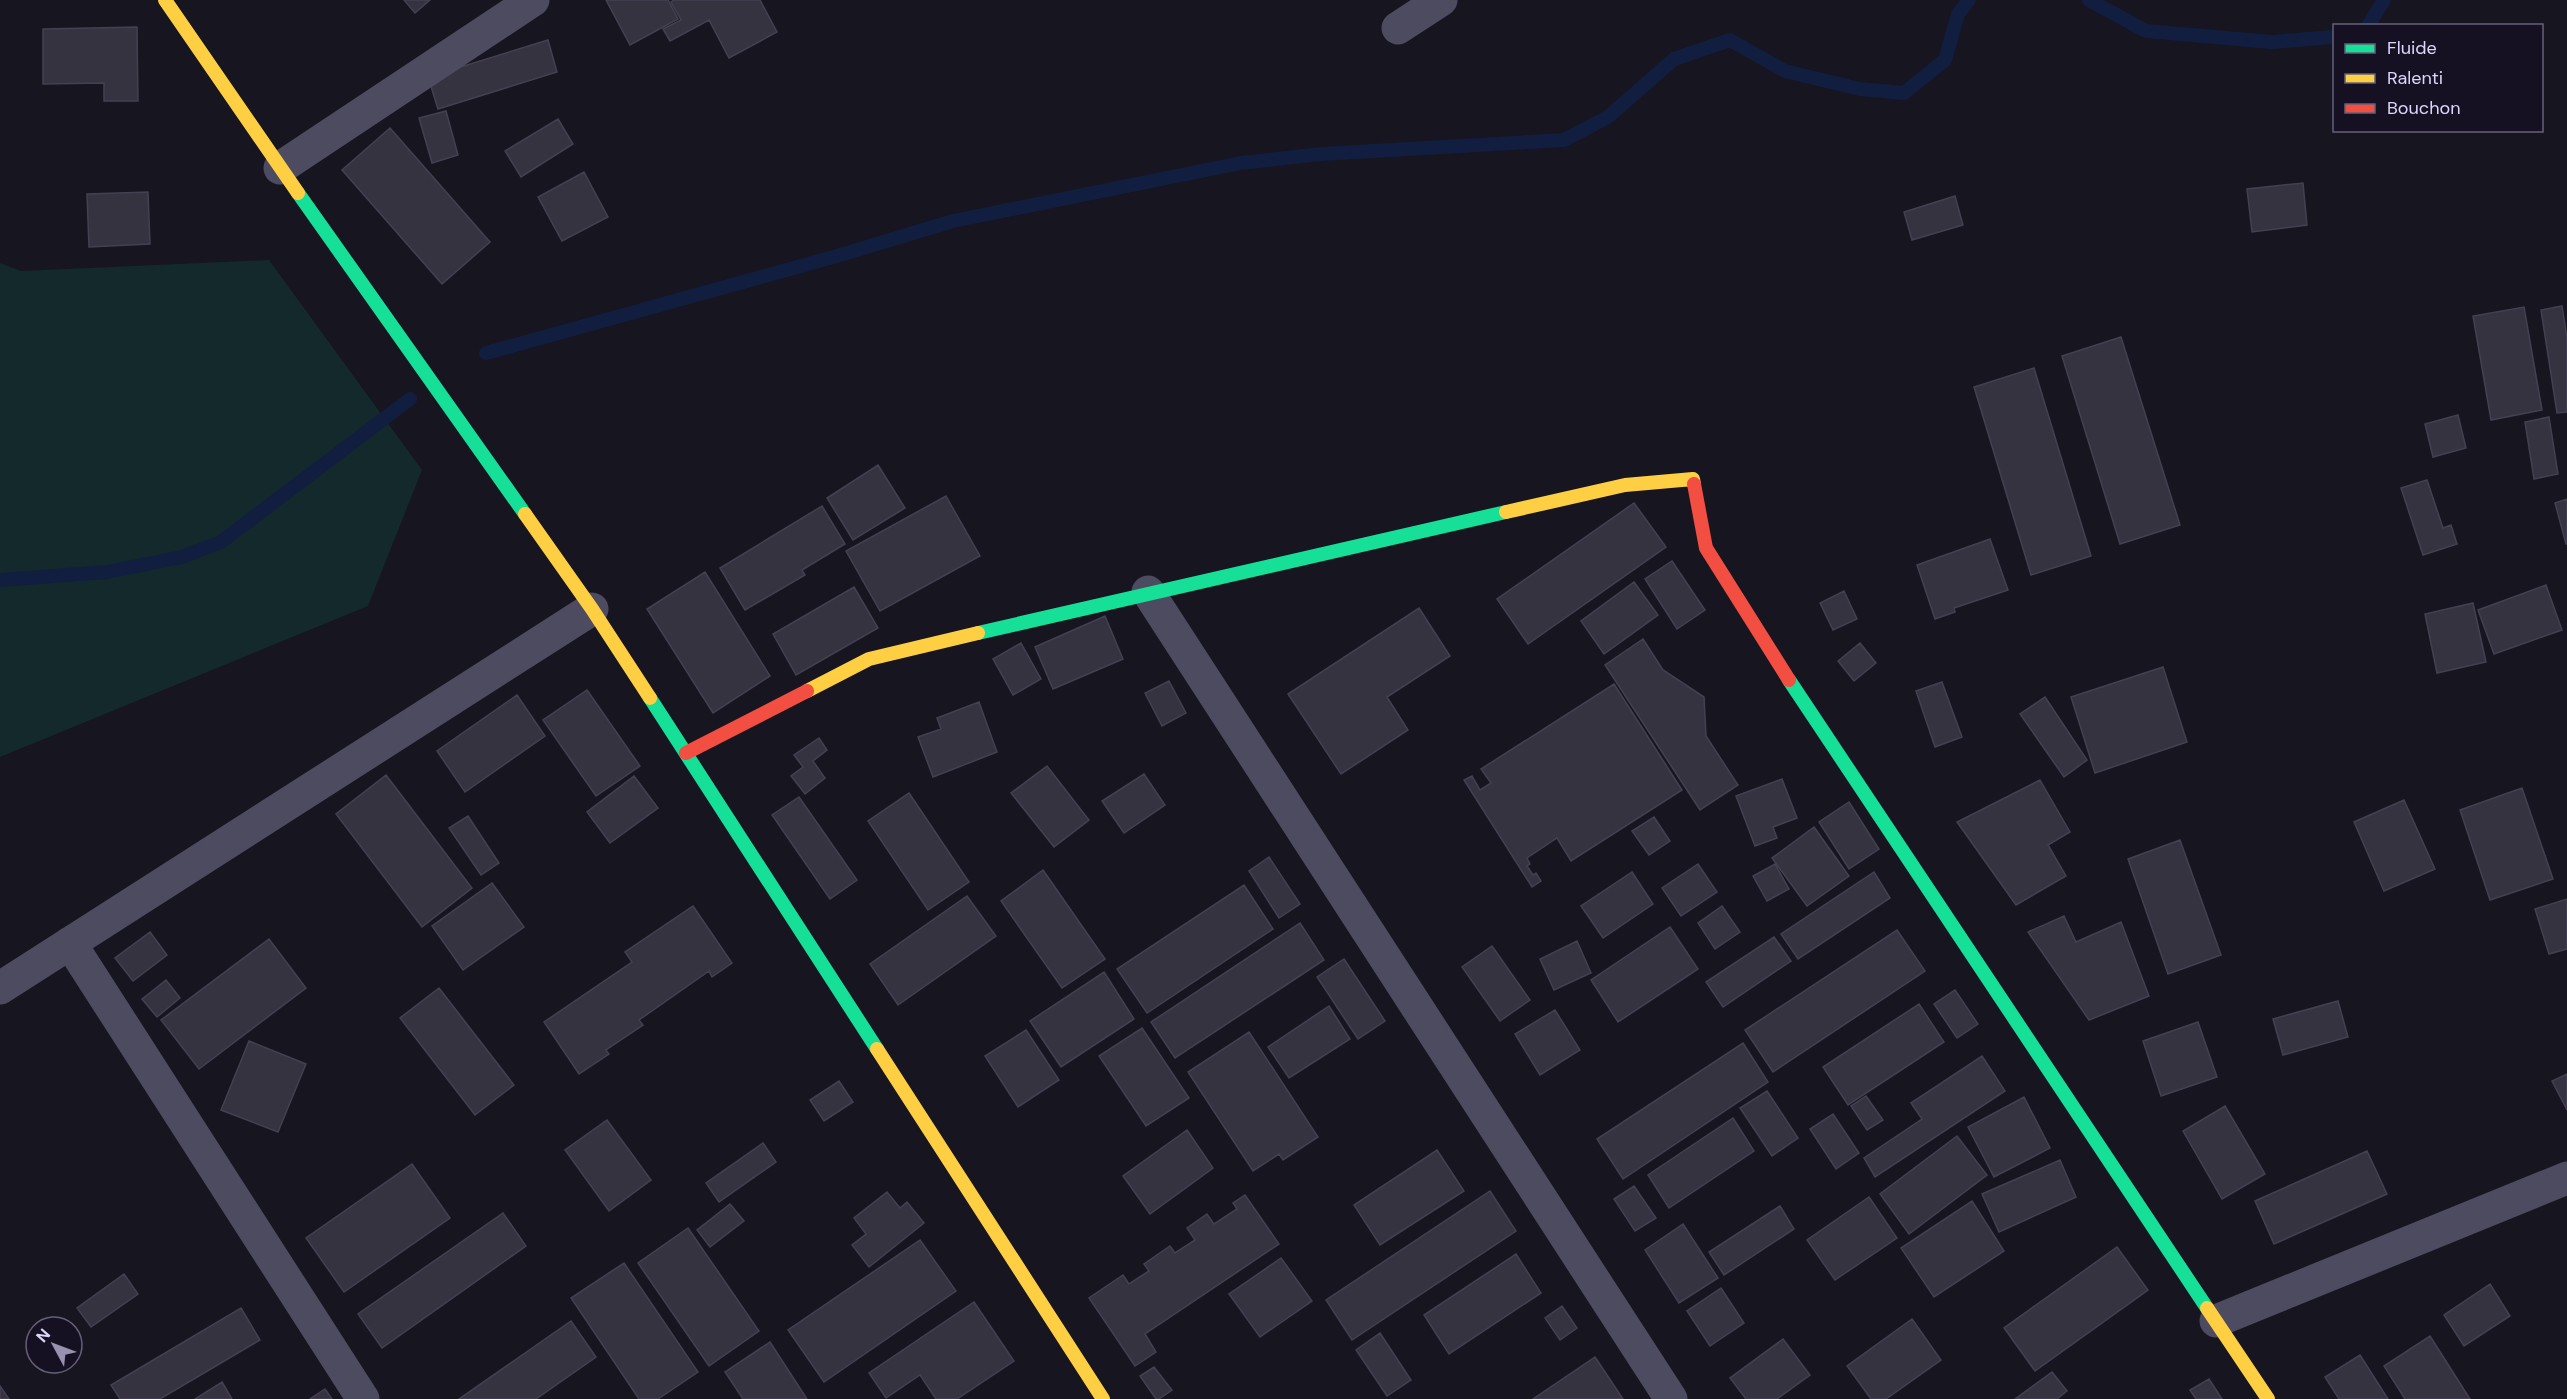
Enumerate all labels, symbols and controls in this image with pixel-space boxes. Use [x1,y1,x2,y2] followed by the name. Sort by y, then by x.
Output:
[2333,24,2543,132] legend
[2387,36,2437,60] text: Fluide
[2387,66,2443,90] text: Ralenti
[2387,96,2461,120] text: Bouchon
[24,1315,84,1375] north arrow
[31,1324,55,1347] text: N

